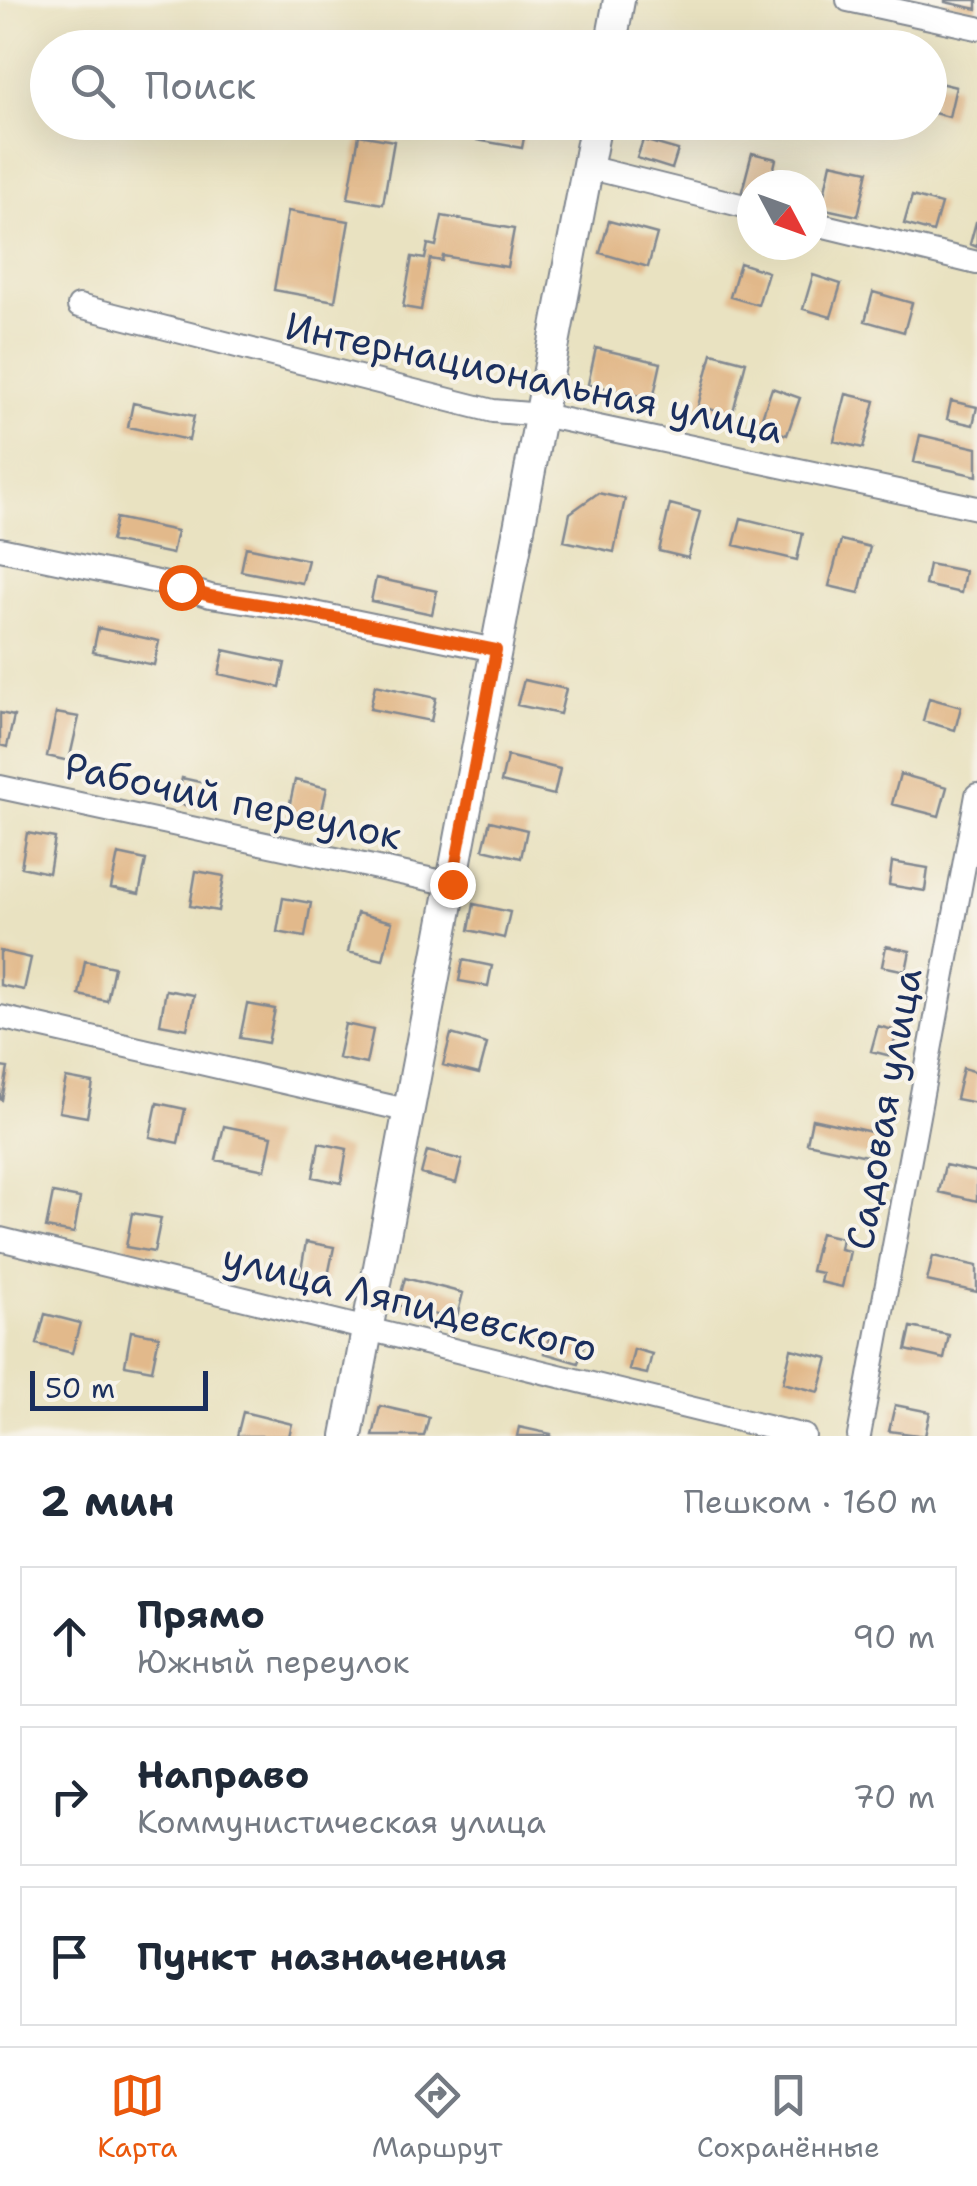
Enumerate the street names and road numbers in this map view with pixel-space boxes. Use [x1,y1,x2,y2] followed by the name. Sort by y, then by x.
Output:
[281,300,788,455] street label: Интернациональная улица
[60,740,406,861] street label: Рабочий переулок
[834,964,933,1254] street label: Садовая улица
[217,1231,603,1374] street label: улица Ляпидевского

